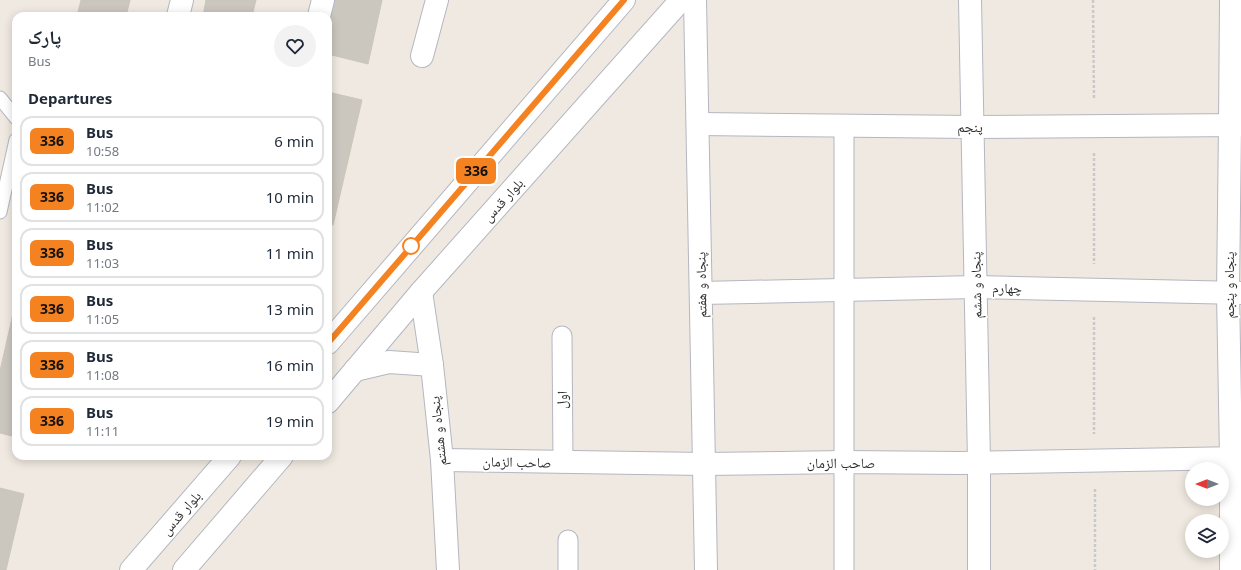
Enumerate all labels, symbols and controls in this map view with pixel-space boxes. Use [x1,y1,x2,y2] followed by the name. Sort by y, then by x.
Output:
[28,24,61,50] text: پارک
[274,25,316,67] button: heart
[28,52,51,70] text: Bus
[28,88,112,108] text: Departures
[957,117,983,137] street label: پنجم
[86,122,113,142] text: Bus
[40,131,64,150] text: 336
[274,131,314,151] text: 6 min
[86,142,119,160] text: 10:58
[453,158,499,184] line badge: 336
[464,161,488,180] text: 336
[478,174,527,226] street label: بلوار قدس
[86,178,113,198] text: Bus
[40,187,64,206] text: 336
[266,187,314,207] text: 10 min
[86,198,119,216] text: 11:02
[86,234,113,254] text: Bus
[402,237,420,255] unlabelled marker
[40,243,64,262] text: 336
[266,243,314,263] text: 11 min
[965,251,987,319] street label: پنجاه و ششم
[1219,251,1239,318] street label: پنجاه و پنجم
[690,252,712,318] street label: پنجاه و هفتم
[86,254,119,272] text: 11:03
[992,278,1022,298] street label: چهارم
[86,290,113,310] text: Bus
[40,299,64,318] text: 336
[266,299,314,319] text: 13 min
[86,310,119,328] text: 11:05
[86,346,113,366] text: Bus
[40,355,64,374] text: 336
[266,355,314,375] text: 16 min
[86,366,119,384] text: 11:08
[552,391,571,409] street label: اول
[424,395,452,467] street label: پنجاه و هشتم
[86,402,113,422] text: Bus
[40,411,64,430] text: 336
[266,411,314,431] text: 19 min
[86,422,119,440] text: 11:11
[483,451,551,472] street label: صاحب الزمان
[807,453,875,472] street label: صاحب الزمان
[1185,462,1229,506] north arrow
[1185,462,1229,558] map controls
[156,486,205,539] street label: بلوار قدس
[1185,514,1229,558] button: layers

